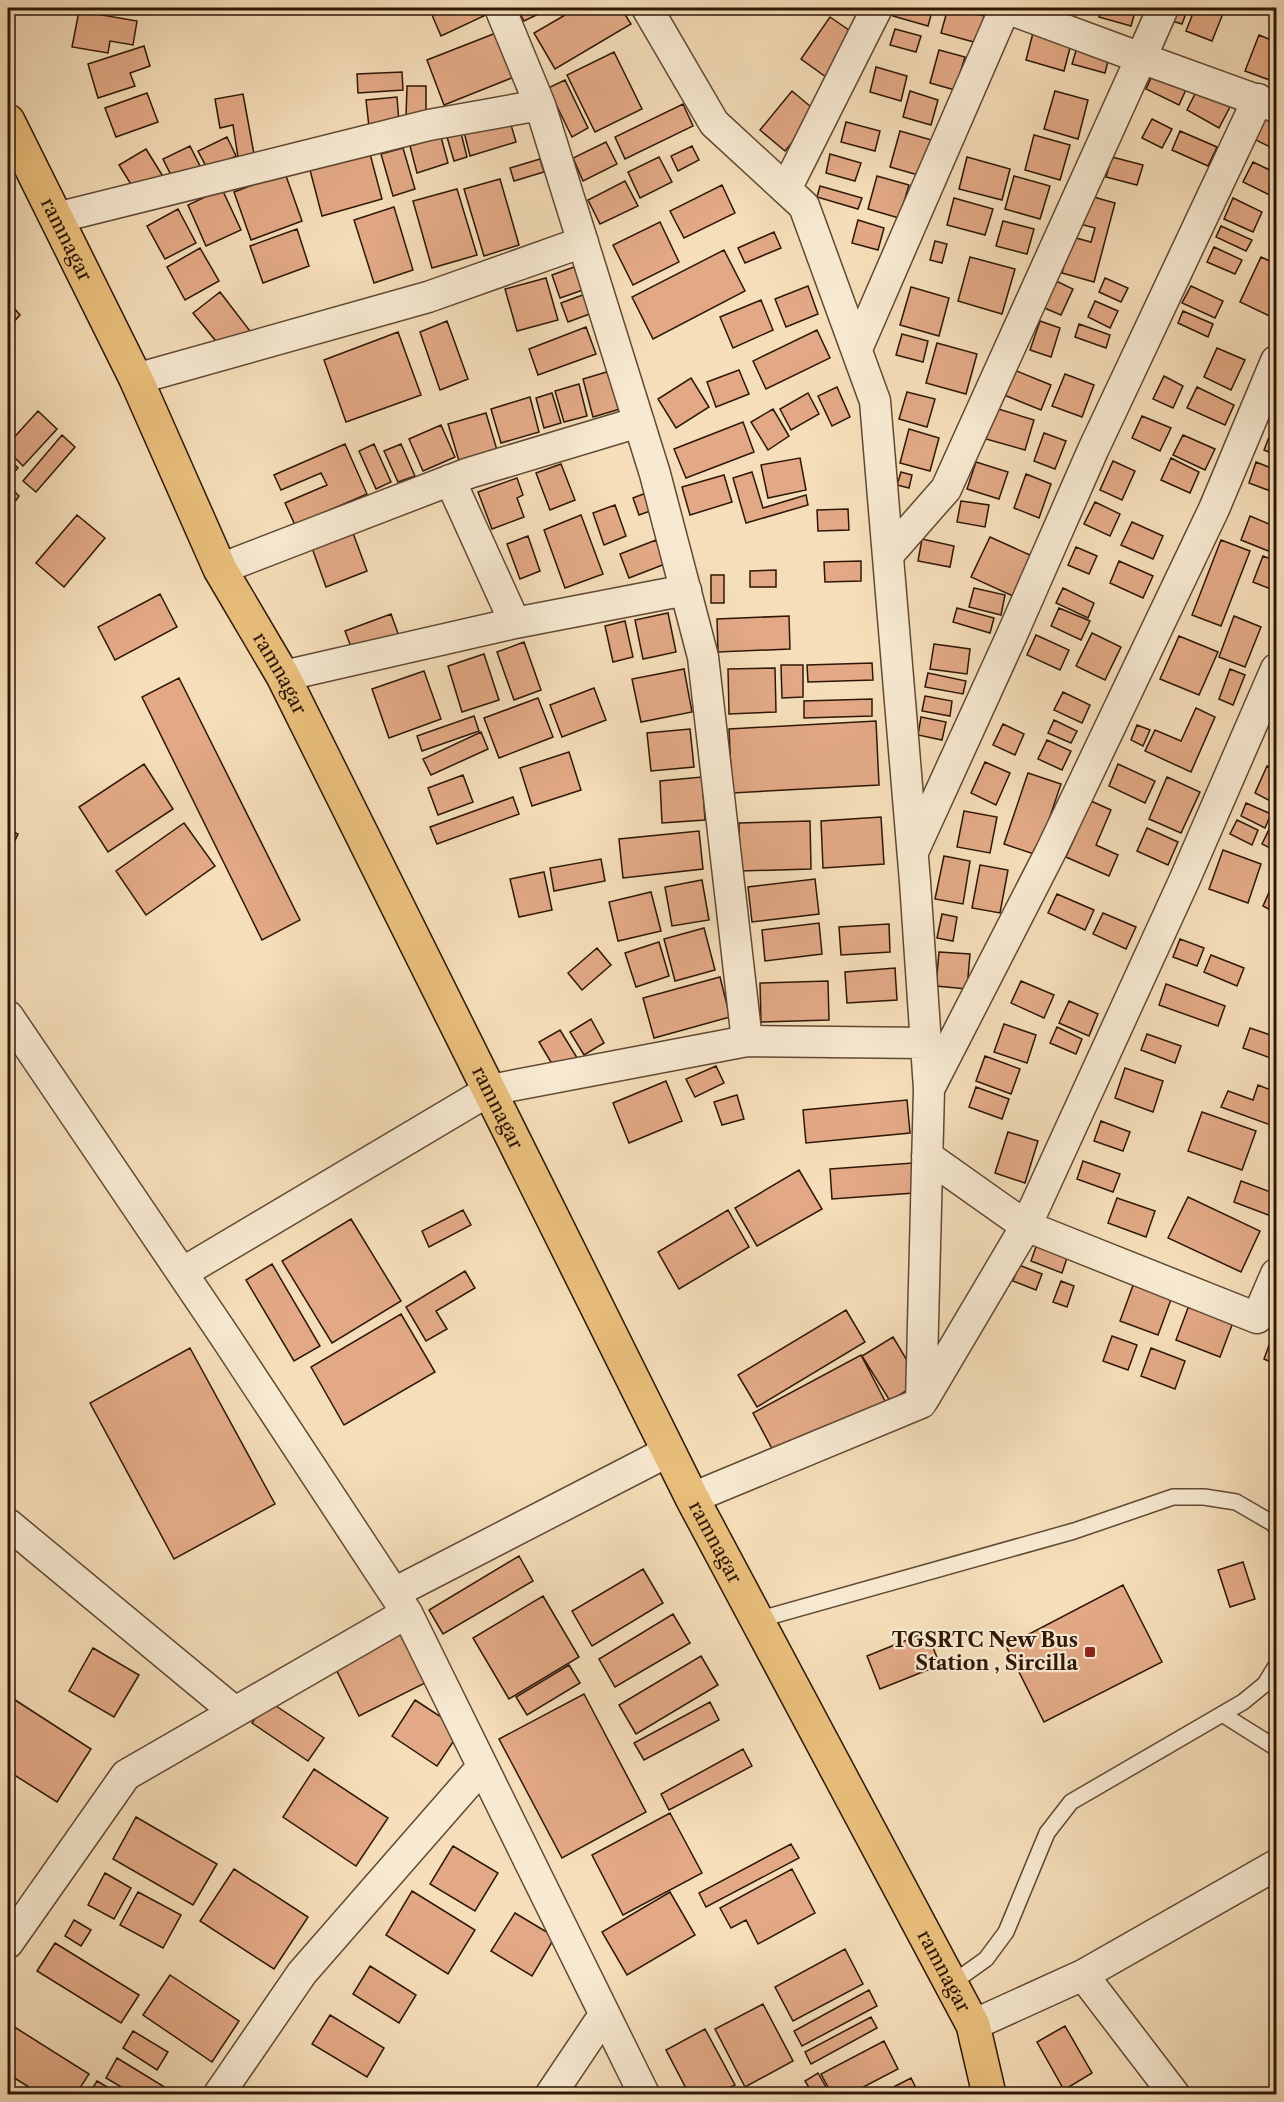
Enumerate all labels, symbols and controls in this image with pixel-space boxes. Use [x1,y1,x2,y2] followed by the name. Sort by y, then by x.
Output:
[36,194,98,285] street label: ramnagar
[248,628,312,719] street label: ramnagar
[467,1062,529,1154] street label: ramnagar
[684,1497,748,1588] street label: ramnagar
[892,1628,1078,1675] place label: TGSRTC New Bus Station , Sircilla
[1083,1645,1097,1659] marker: TGSRTC New Bus Station , Sircilla
[912,1926,976,2017] street label: ramnagar

